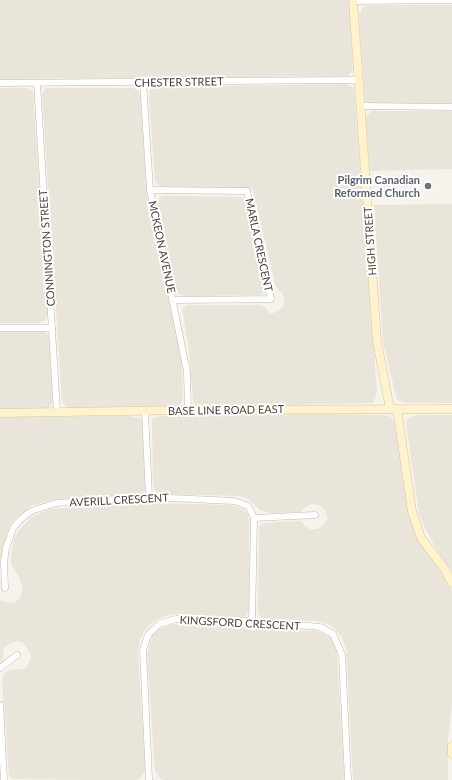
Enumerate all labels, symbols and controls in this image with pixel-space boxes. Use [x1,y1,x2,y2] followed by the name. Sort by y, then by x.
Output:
[134,74,224,89] street label: CHESTER STREET
[334,173,420,199] place label: Pilgrim Canadian Reformed Church
[423,181,433,191] marker: Pilgrim Canadian Reformed Church
[36,189,57,307] street label: CONNINGTON STREET
[243,197,276,293] street label: MARLA CRESCENT
[146,199,179,294] street label: MCKEON AVENUE
[361,206,378,276] street label: HIGH STREET
[168,402,285,417] street label: BASE LINE ROAD EAST
[69,490,170,509] street label: AVERILL CRESCENT
[179,613,301,632] street label: KINGSFORD CRESCENT

